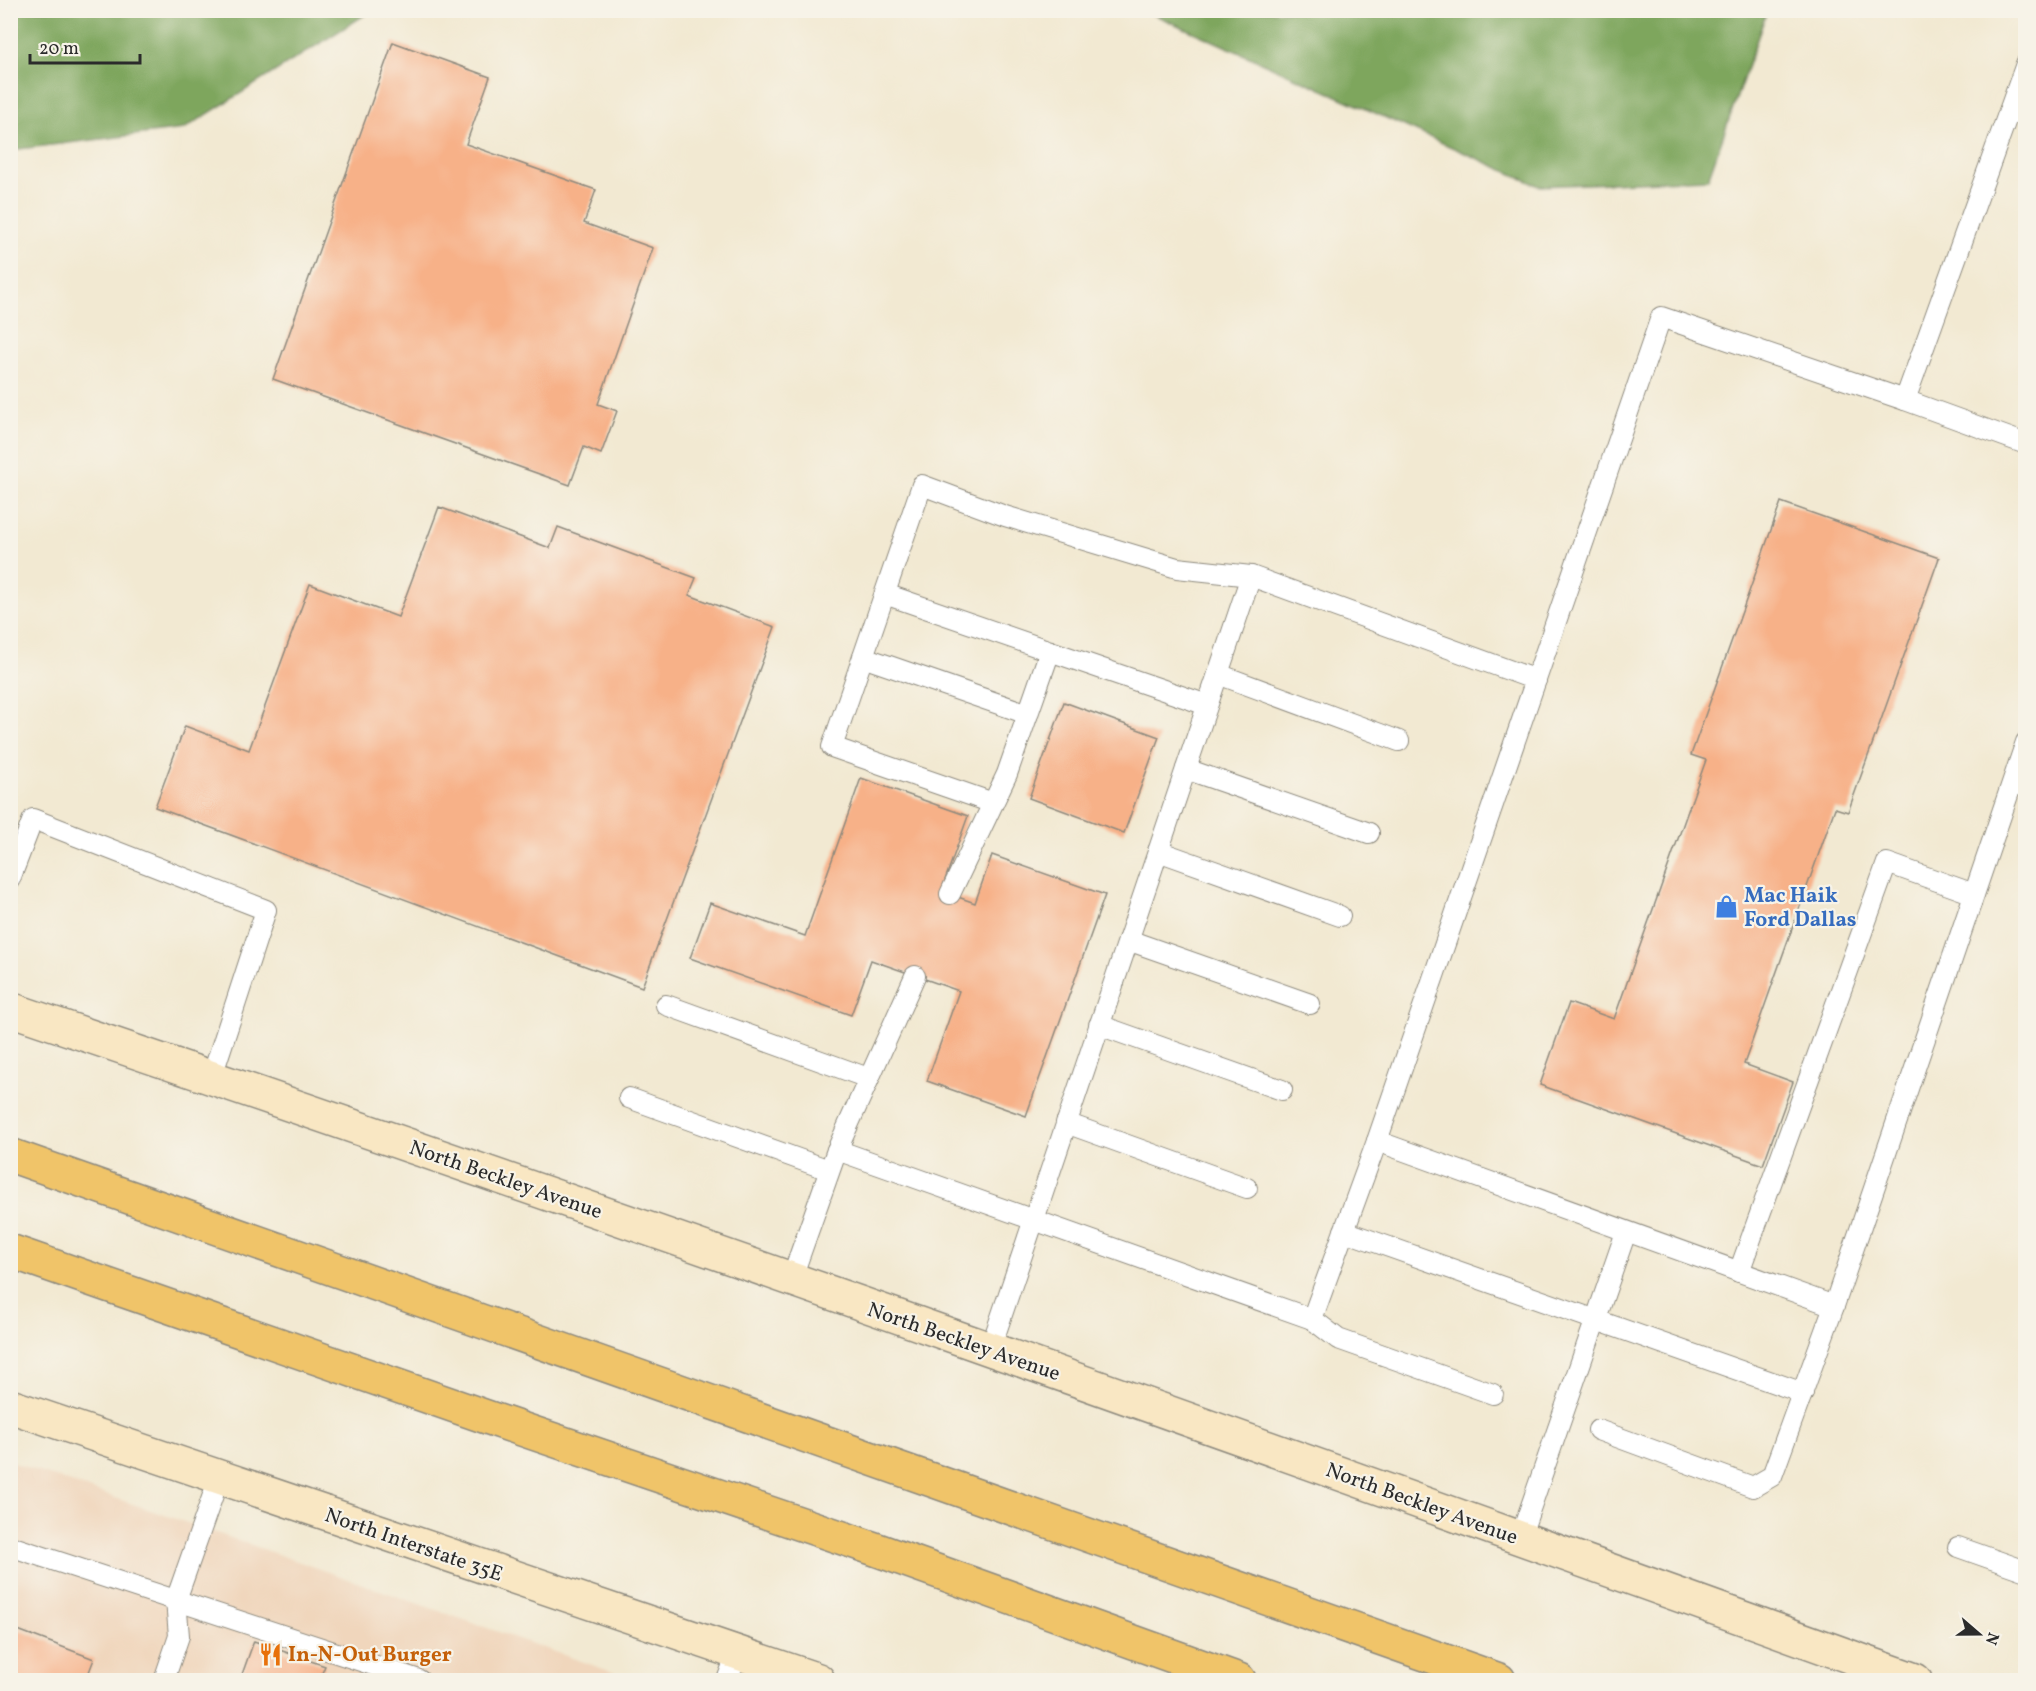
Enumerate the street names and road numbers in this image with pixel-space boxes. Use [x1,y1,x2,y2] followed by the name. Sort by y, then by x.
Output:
[405,1134,606,1227] street label: North Beckley Avenue
[863,1296,1064,1389] street label: North Beckley Avenue
[1321,1456,1522,1553] street label: North Beckley Avenue
[320,1501,507,1590] street label: North Interstate 35E

